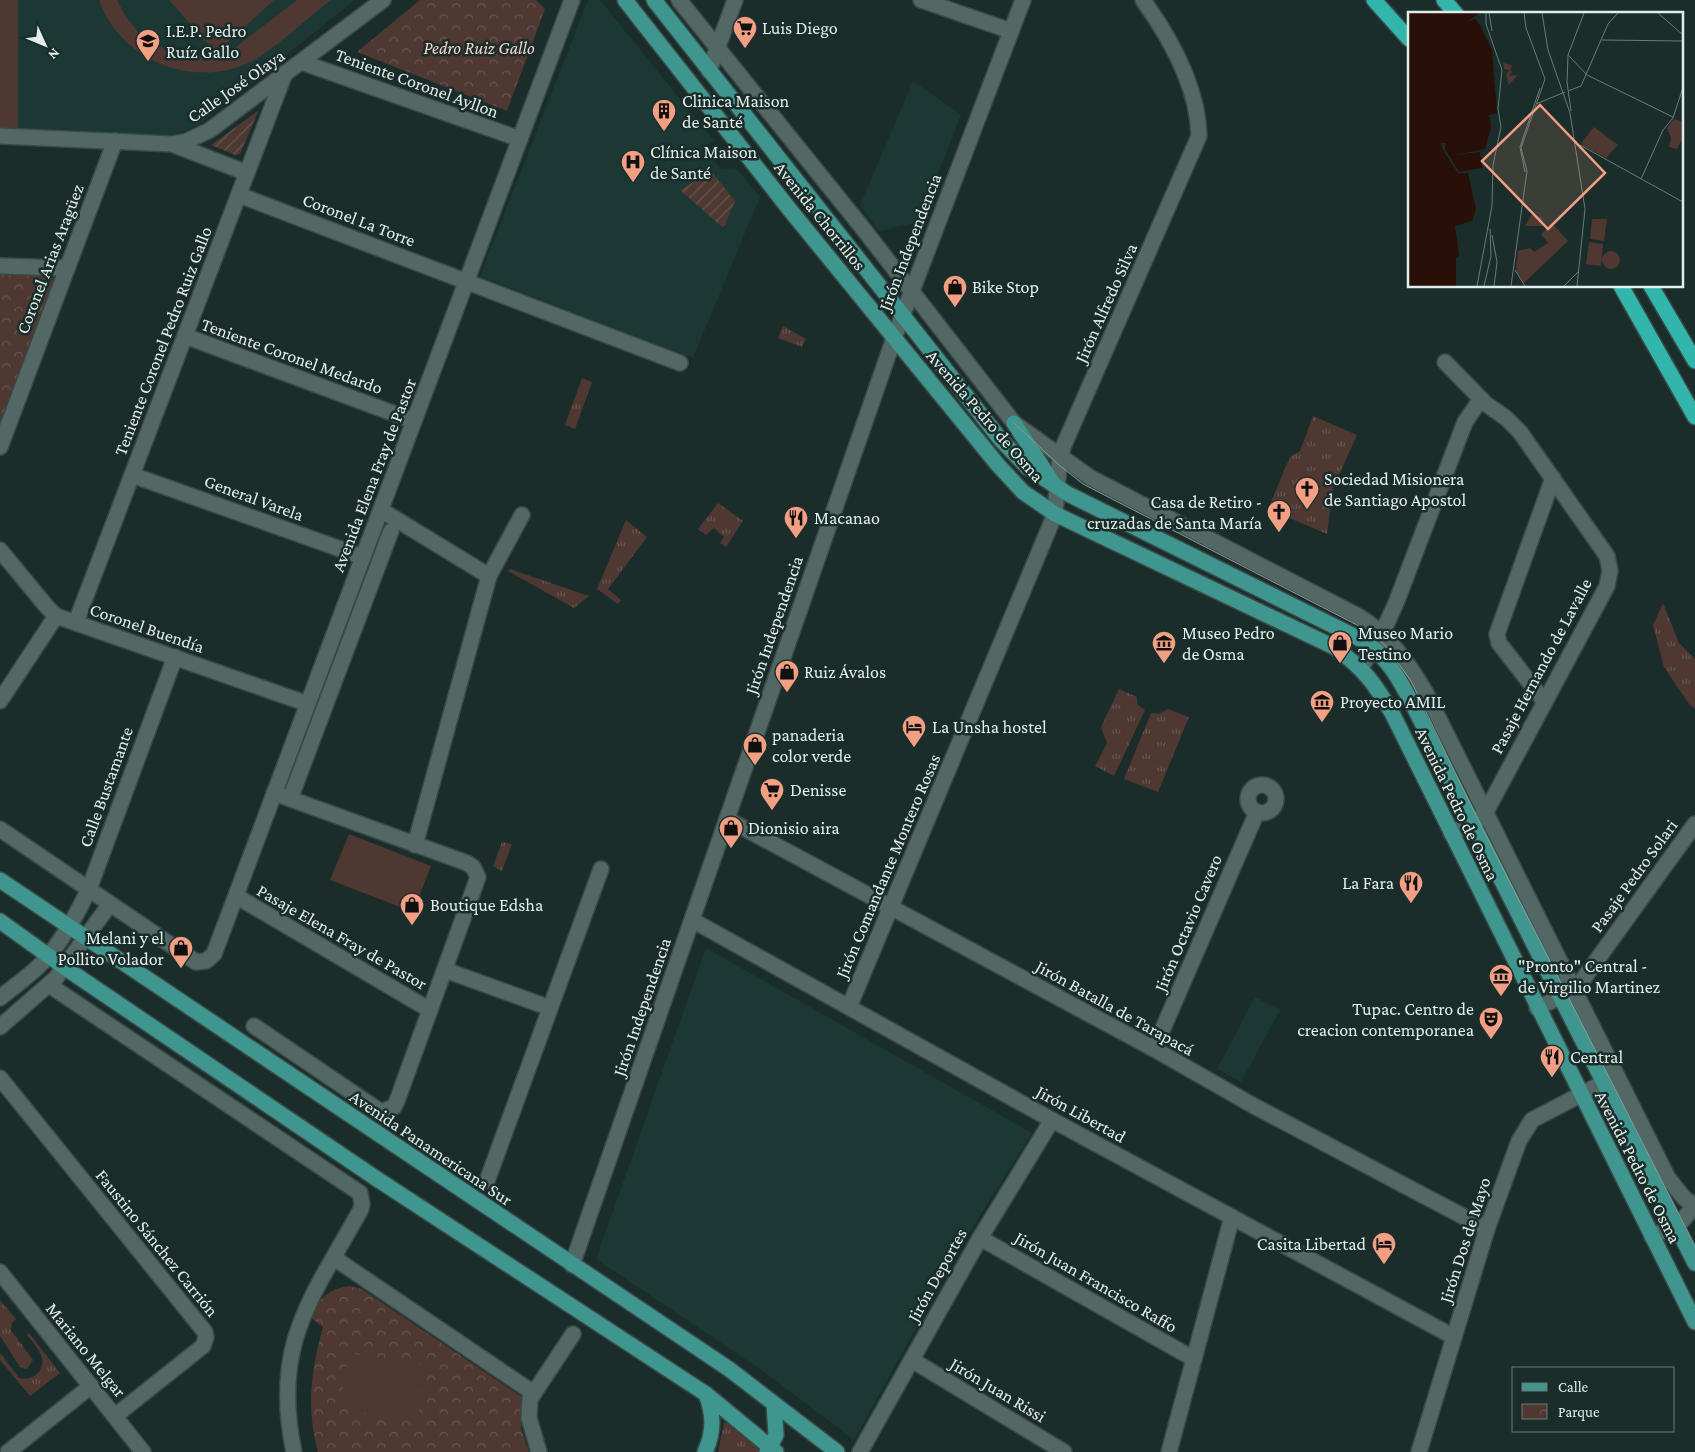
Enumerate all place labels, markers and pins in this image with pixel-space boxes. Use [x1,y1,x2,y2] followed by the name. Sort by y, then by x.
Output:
[732,15,758,49] supermarket icon: Luis Diego
[762,18,838,38] place label: Luis Diego
[166,21,247,62] place label: I.E.P. Pedro Ruíz Gallo
[135,28,161,62] school or university icon: I.E.P. Pedro Ruíz Gallo
[682,91,790,132] place label: Clinica Maison de Santé
[651,98,677,132] building icon: Clinica Maison de Santé
[650,142,758,183] place label: Clínica Maison de Santé
[620,149,646,183] hospital icon: Clínica Maison de Santé
[942,274,968,308] shop icon: Bike Stop
[972,277,1039,297] place label: Bike Stop
[1324,469,1467,510] place label: Sociedad Misionera de Santiago Apostol
[1294,476,1320,510] church icon: Sociedad Misionera de Santiago Apostol
[1087,492,1262,533] place label: Casa de Retiro - cruzadas de Santa María
[1266,499,1292,533] church icon: Casa de Retiro - cruzadas de Santa María
[783,505,809,539] restaurant icon: Macanao
[814,508,880,528] place label: Macanao
[1182,623,1275,664] place label: Museo Pedro de Osma
[1358,623,1453,664] place label: Museo Mario Testino
[1151,630,1177,664] museum icon: Museo Pedro de Osma
[1327,630,1353,664] shop icon: Museo Mario Testino
[774,659,800,693] shop icon: Ruiz Ávalos
[804,662,886,682] place label: Ruiz Ávalos
[1309,689,1335,723] museum icon: Proyecto AMIL
[1340,692,1445,712] place label: Proyecto AMIL
[901,714,927,748] hotel icon: La Unsha hostel
[932,717,1047,737] place label: La Unsha hostel
[772,725,851,766] place label: panaderia color verde
[742,732,768,766] shop icon: panaderia color verde
[759,777,785,811] supermarket icon: Denisse
[790,780,846,800] place label: Denisse
[718,815,744,849] shop icon: Dionisio aira
[748,818,840,838] place label: Dionisio aira
[1398,870,1424,904] restaurant icon: La Fara
[1342,873,1394,893] place label: La Fara
[399,892,425,926] shop icon: Boutique Edsha
[430,895,543,915] place label: Boutique Edsha
[58,928,165,969] place label: Melani y el Pollito Volador
[168,935,194,969] shop icon: Melani y el Pollito Volador
[1518,956,1661,997] place label: "Pronto" Central - de Virgilio Martinez
[1488,963,1514,997] museum icon: "Pronto" Central - de Virgilio Martinez
[1297,999,1474,1040] place label: Tupac. Centro de creacion contemporanea
[1478,1006,1504,1040] theatre icon: Tupac. Centro de creacion contemporanea
[1539,1044,1565,1078] restaurant icon: Central
[1570,1047,1623,1067] place label: Central
[1371,1231,1397,1265] hotel icon: Casita Libertad
[1257,1234,1367,1254] place label: Casita Libertad

